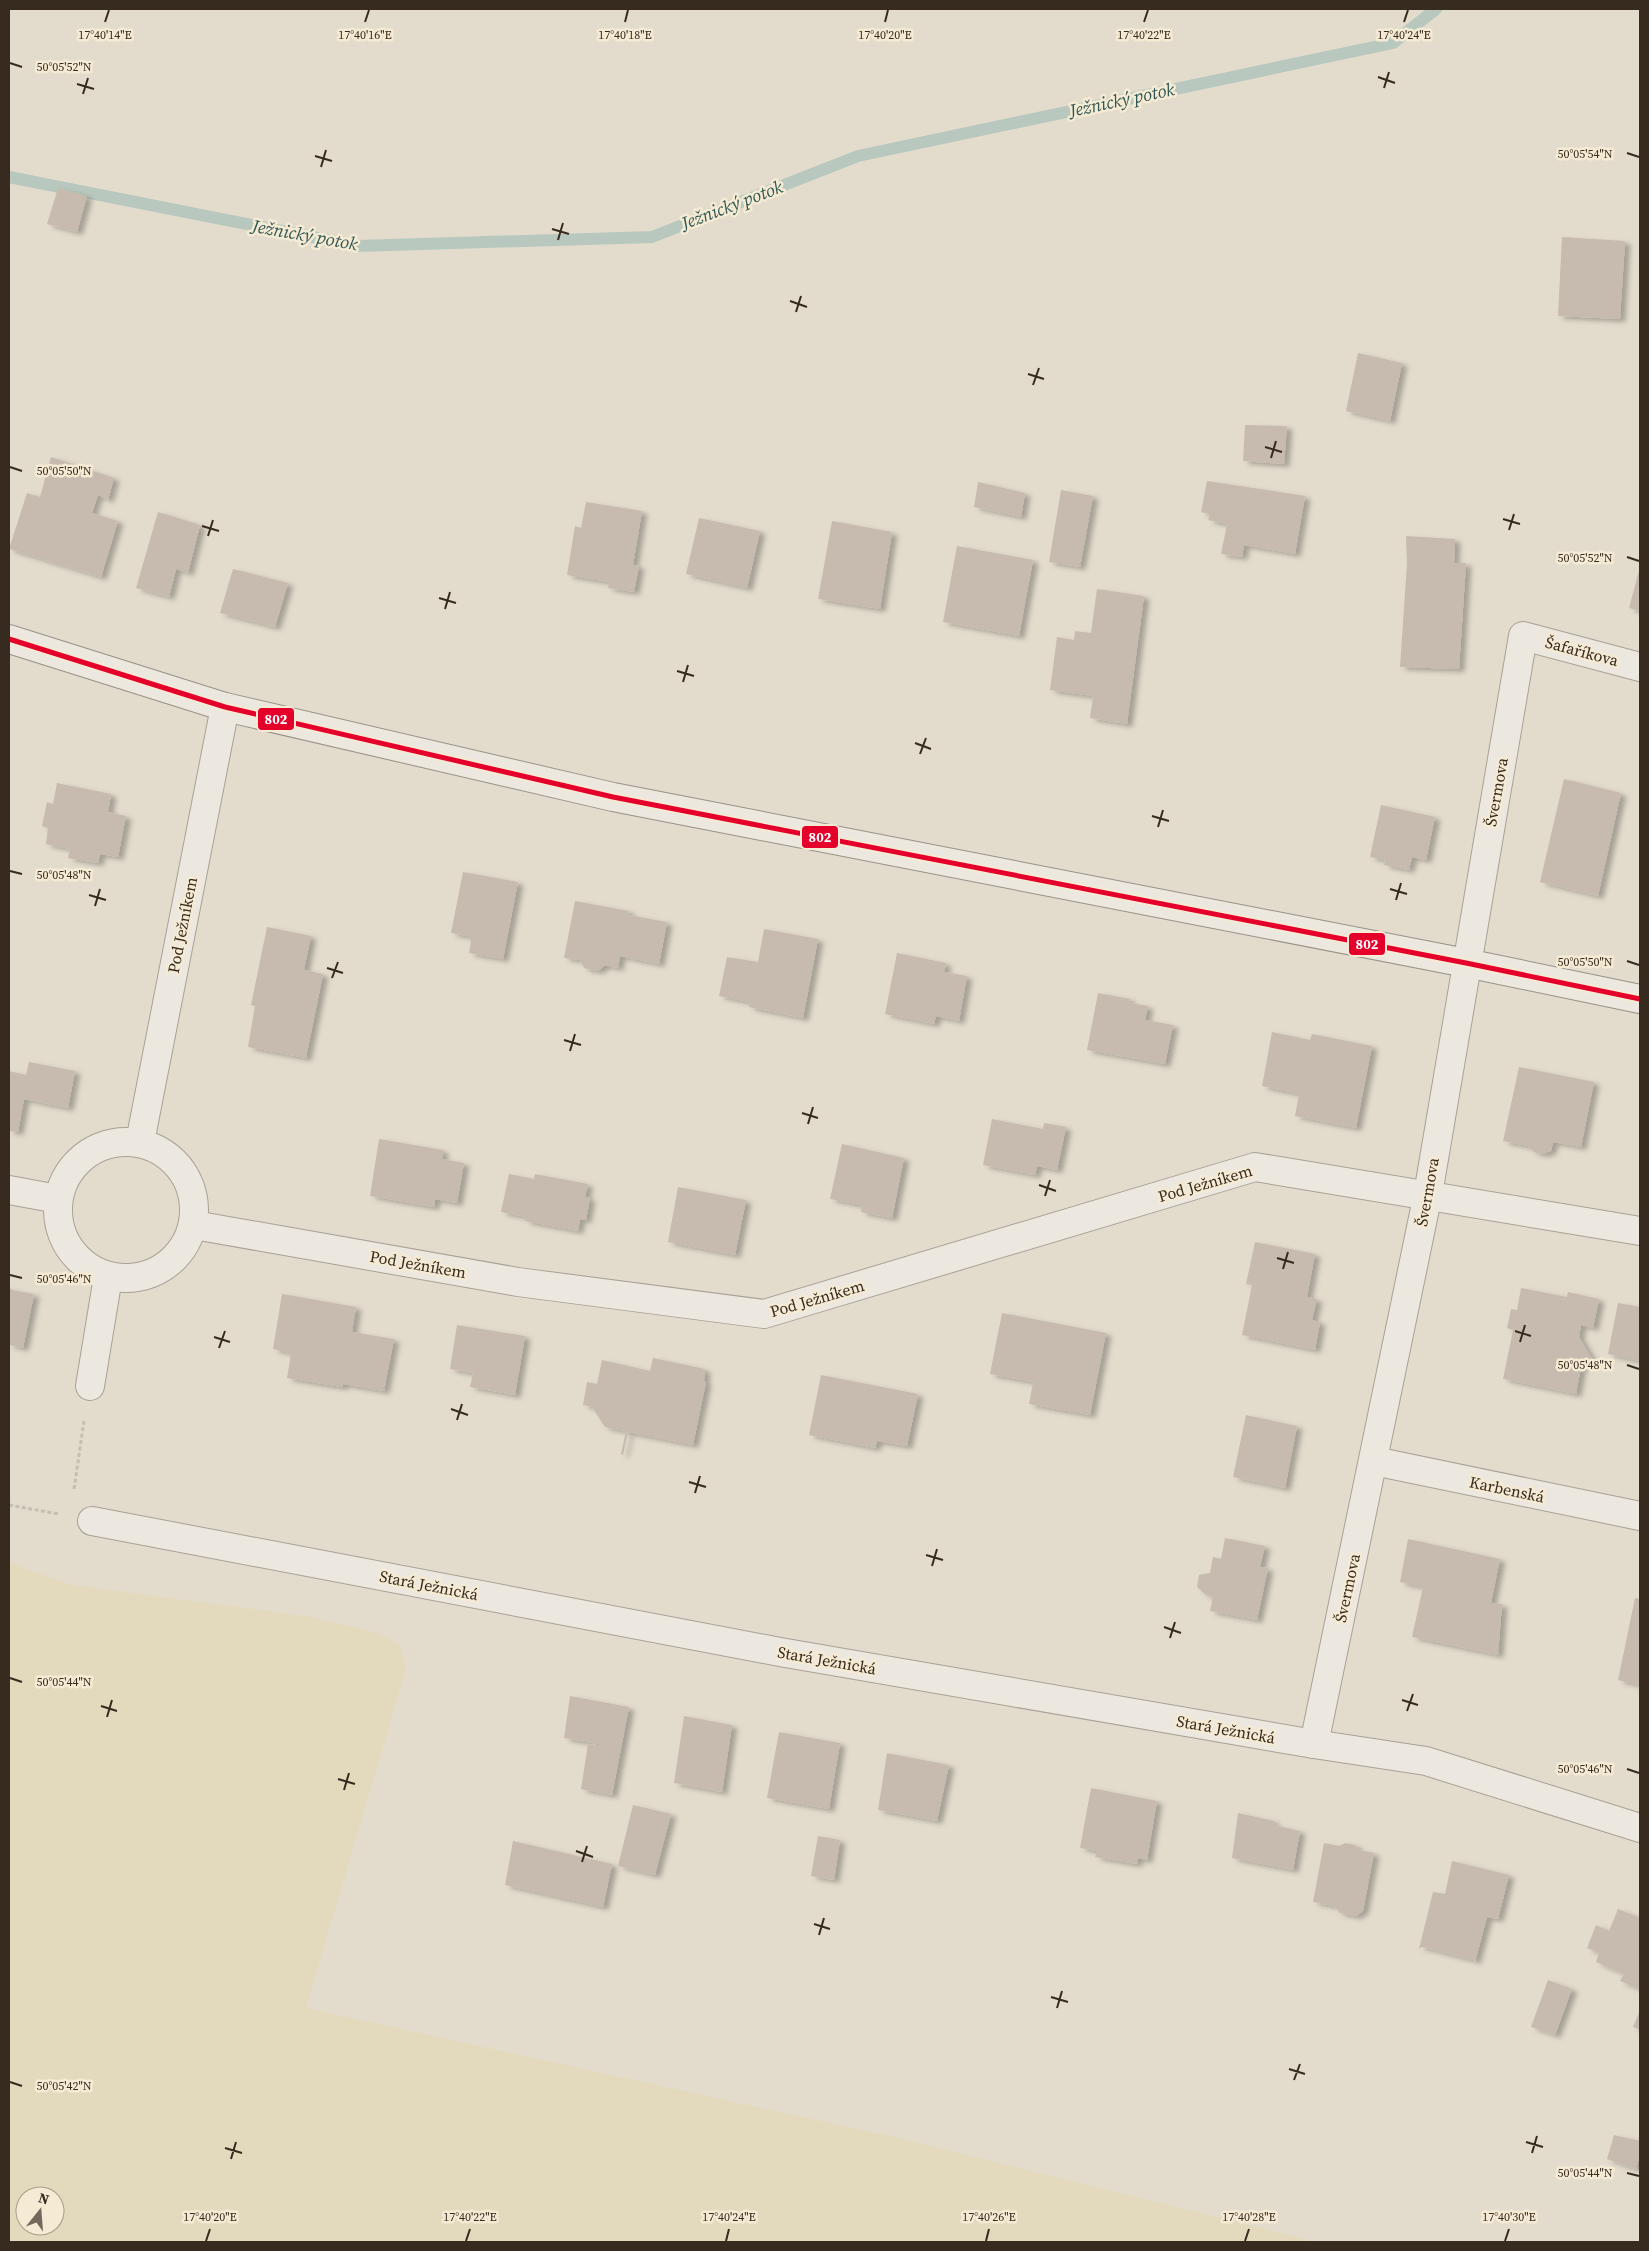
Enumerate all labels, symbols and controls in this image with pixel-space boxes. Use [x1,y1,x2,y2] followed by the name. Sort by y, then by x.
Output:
[78,27,132,43] text: 17°40'14"E
[338,27,392,43] text: 17°40'16"E
[598,27,652,43] text: 17°40'18"E
[858,27,912,43] text: 17°40'20"E
[1117,27,1171,43] text: 17°40'22"E
[1377,27,1431,43] text: 17°40'24"E
[36,59,92,75] text: 50°05'52"N
[1064,76,1177,123] water label: Ježnický potok
[1557,146,1613,162] text: 50°05'54"N
[675,174,786,236] water label: Ježnický potok
[248,212,360,256] water label: Ježnický potok
[36,463,92,479] text: 50°05'50"N
[1557,550,1613,566] text: 50°05'52"N
[1543,631,1622,672] street label: Šafaříkova
[257,707,295,731] line badge: 802
[265,709,288,729] text: 802
[1479,755,1513,828] street label: Švermova
[801,825,839,849] line badge: 802
[809,827,832,847] text: 802
[36,867,92,883] text: 50°05'48"N
[162,875,202,975] street label: Pod Ježníkem
[1348,932,1386,956] line badge: 802
[1356,934,1379,954] text: 802
[1557,954,1613,970] text: 50°05'50"N
[1410,1155,1444,1228] street label: Švermova
[1155,1159,1255,1207] street label: Pod Ježníkem
[368,1245,468,1283] street label: Pod Ježníkem
[36,1271,92,1287] text: 50°05'46"N
[767,1274,867,1322] street label: Pod Ježníkem
[1557,1357,1613,1373] text: 50°05'48"N
[1468,1470,1547,1508] street label: Karbenská
[1329,1551,1365,1624] street label: Švermova
[378,1565,481,1605] street label: Stará Ježnická
[776,1640,879,1680] street label: Stará Ježnická
[36,1674,92,1690] text: 50°05'44"N
[1175,1709,1278,1749] street label: Stará Ježnická
[1557,1761,1613,1777] text: 50°05'46"N
[36,2078,92,2094] text: 50°05'42"N
[1557,2165,1613,2181] text: 50°05'44"N
[15,2186,65,2236] north arrow
[36,2188,52,2210] text: N
[183,2209,237,2225] text: 17°40'20"E
[443,2209,497,2225] text: 17°40'22"E
[702,2209,756,2225] text: 17°40'24"E
[962,2209,1016,2225] text: 17°40'26"E
[1222,2209,1276,2225] text: 17°40'28"E
[1482,2209,1536,2225] text: 17°40'30"E

